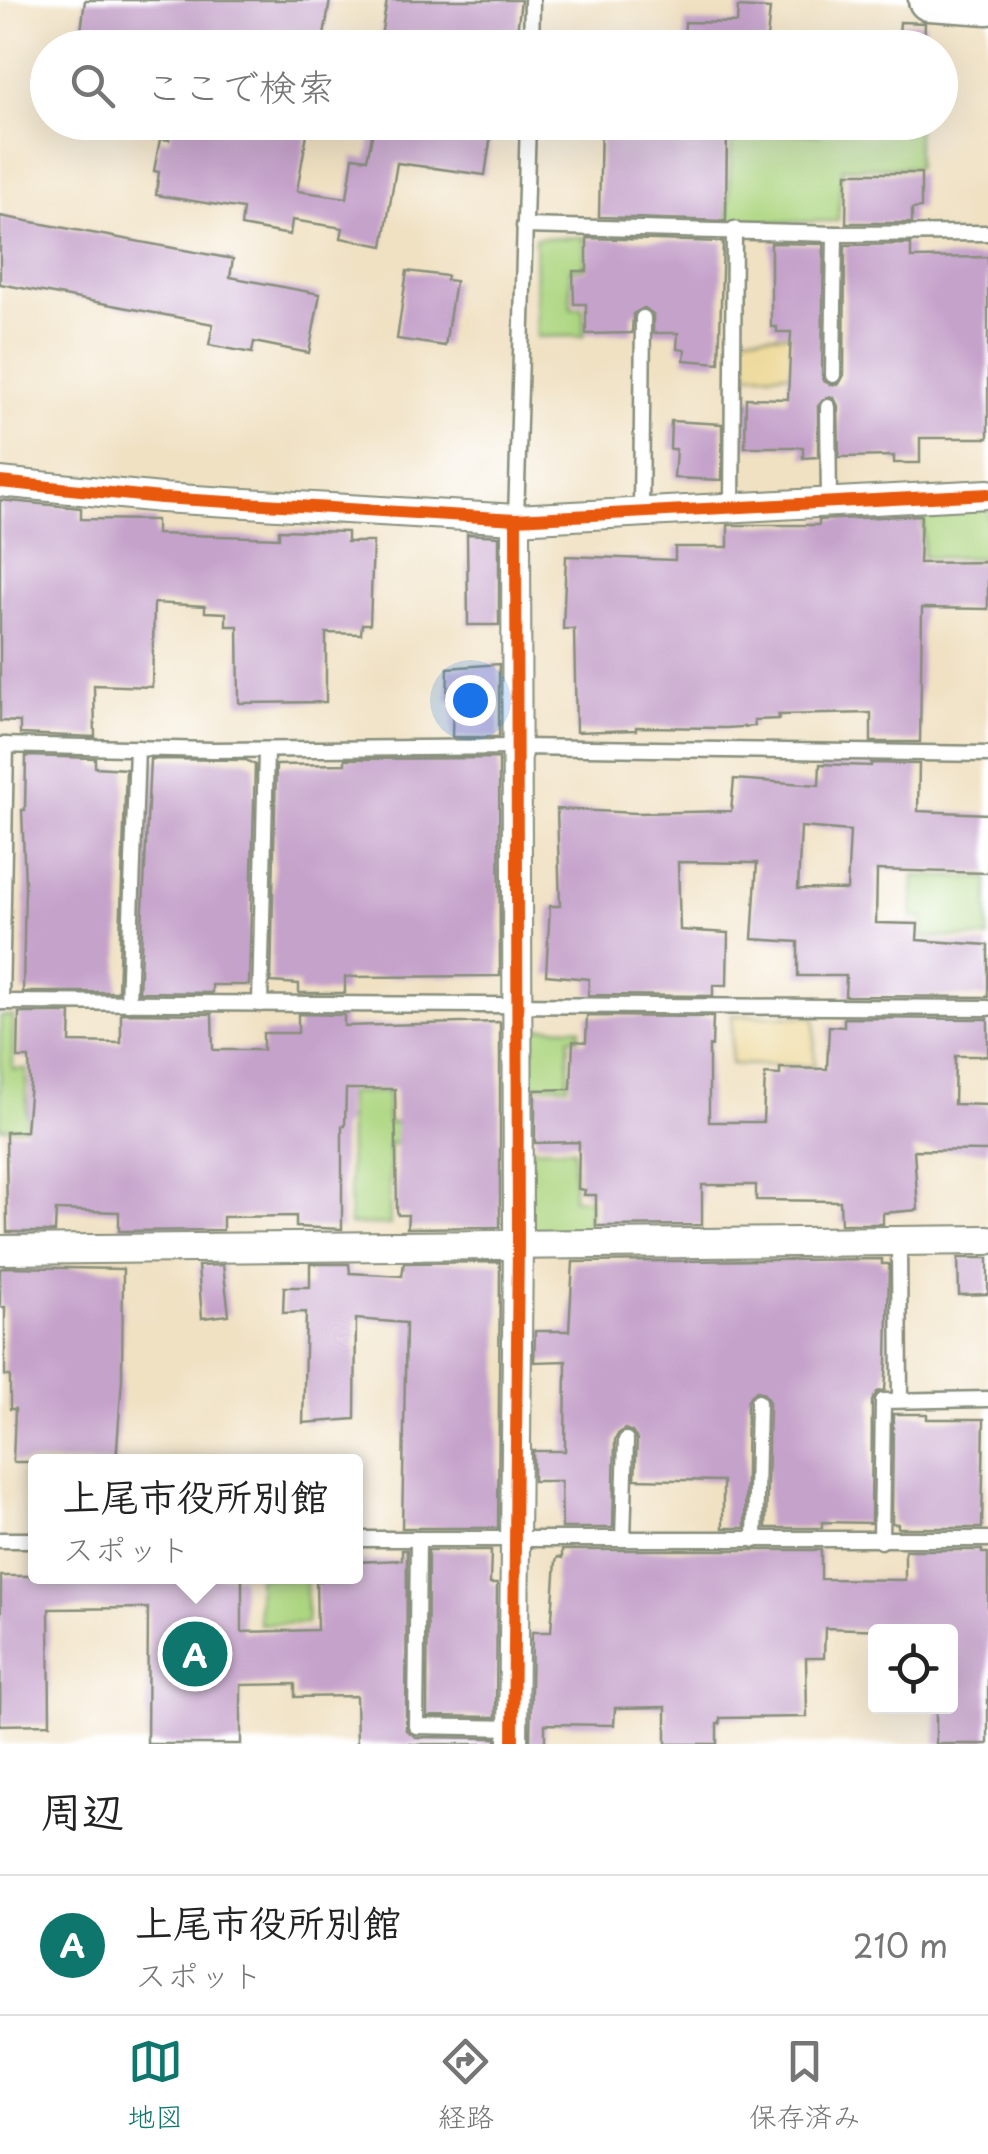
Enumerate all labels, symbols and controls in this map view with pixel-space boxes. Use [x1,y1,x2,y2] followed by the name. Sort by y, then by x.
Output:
[30,30,958,140] search box
[145,57,335,114] text: ここで検索
[65,58,120,113] icon: search
[445,675,496,726] your location
[28,1454,363,1584] popup
[62,1467,329,1524] text: 上尾市役所別館
[62,1524,191,1572] text: スポット
[162,1616,228,1692] pin: A
[868,1624,958,1714] map controls
[868,1624,958,1714] button: locate
[40,1778,124,1841] text: 周辺
[135,1893,401,1950] text: 上尾市役所別館
[60,1921,85,1969] text: A
[853,1921,948,1969] text: 210 m
[135,1950,263,1998] text: スポット
[127,2034,183,2137] tab: 地図
[438,2034,494,2137] tab: 経路
[749,2034,861,2137] tab: 保存済み

